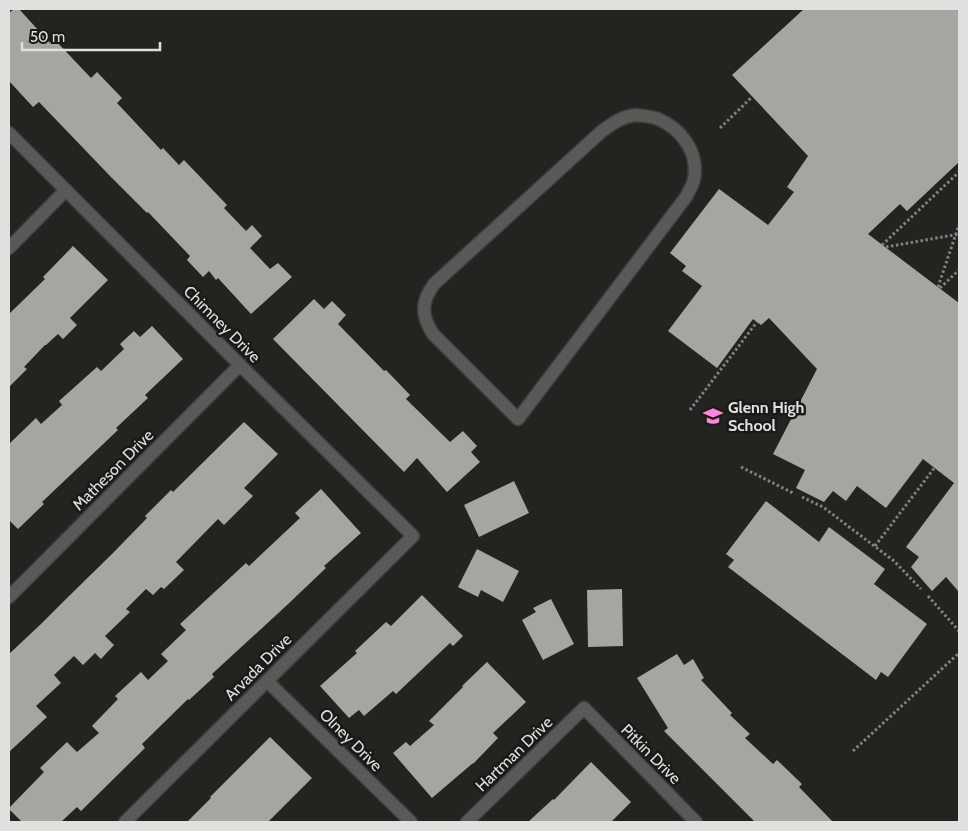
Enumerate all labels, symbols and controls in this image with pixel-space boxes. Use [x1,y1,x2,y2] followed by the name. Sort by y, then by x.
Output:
[22,20,160,52] scale bar
[30,28,65,46] text: 50 m
[180,282,264,366] street label: Chimney Drive
[728,398,804,435] place label: Glenn High School
[702,405,724,427] school or university icon: Glenn High School
[69,426,157,514] street label: Matheson Drive
[221,630,295,704] street label: Arvada Drive
[316,705,386,775] street label: Olney Drive
[472,713,556,795] street label: Hartman Drive
[617,720,685,788] street label: Pitkin Drive

